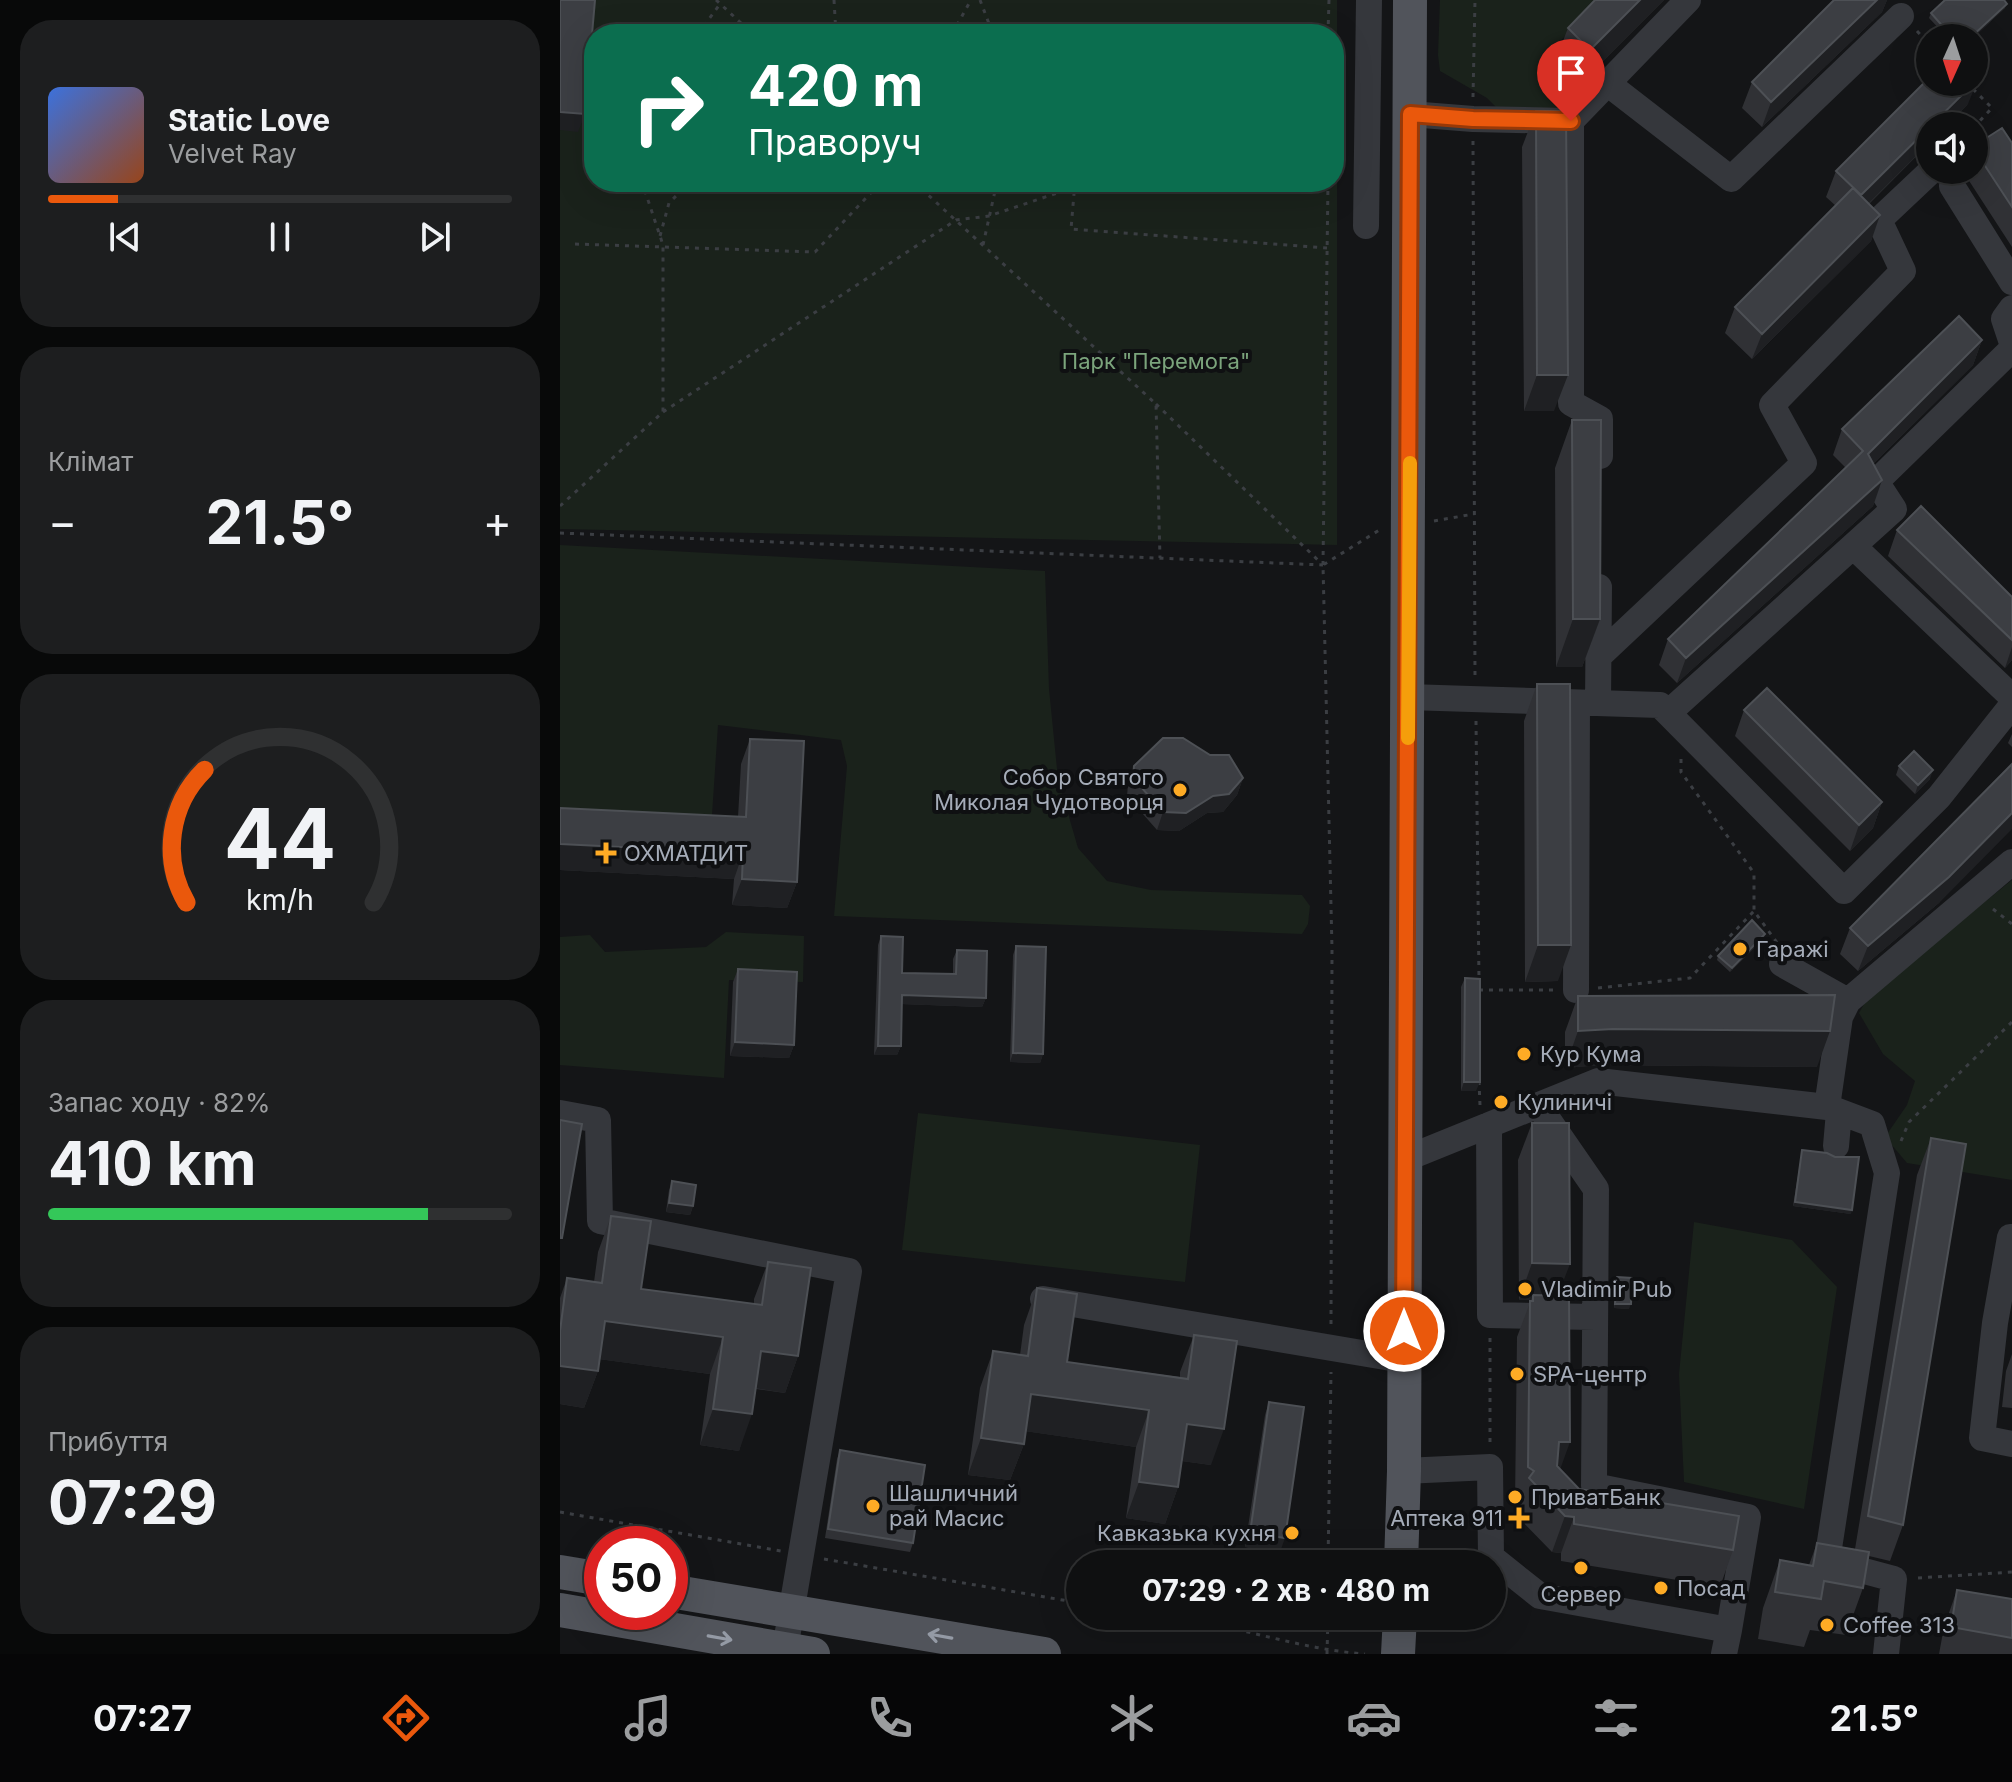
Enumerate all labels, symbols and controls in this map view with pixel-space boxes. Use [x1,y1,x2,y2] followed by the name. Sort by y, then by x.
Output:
[1916,24,1988,96] north arrow
[1916,24,1988,184] map controls
[1537,39,1605,121] pin
[1549,51,1593,95] icon: arrive
[748,52,923,120] text: 420 m
[616,56,720,160] icon: right
[168,102,330,138] text: Static Love
[1916,112,1988,184] button: sound
[748,120,921,164] text: Праворуч
[168,138,297,169] text: Velvet Ray
[103,215,147,259] icon: previous
[258,215,302,259] icon: pause
[413,215,457,259] icon: next
[1062,348,1250,374] park label: Парк "Перемога"
[48,446,133,477] text: Клімат
[206,486,354,558] text: 21.5°
[48,495,77,549] text: −
[483,495,512,549] text: +
[934,764,1164,815] place label: Собор Святого Миколая Чудотворця
[1171,781,1189,799] marker: Собор Святого Миколая Чудотворця
[224,788,336,889] text: 44
[624,840,748,866] place label: ОХМАТДИТ
[595,842,617,864] marker: ОХМАТДИТ
[246,882,314,917] text: km/h
[1756,936,1829,962] place label: Гаражі
[1731,940,1749,958] marker: Гаражі
[1540,1041,1642,1067] place label: Кур Кума
[1515,1045,1533,1063] marker: Кур Кума
[48,1087,270,1118] text: Запас ходу · 82%
[1517,1089,1612,1115] place label: Кулиничі
[1492,1093,1510,1111] marker: Кулиничі
[48,1127,256,1199] text: 410 km
[1541,1276,1672,1302] place label: Vladimir Pub
[1516,1280,1534,1298] marker: Vladimir Pub
[1362,1289,1446,1373] position arrow
[1533,1361,1647,1387] place label: SPA-центр
[1508,1365,1526,1383] marker: SPA-центр
[48,1426,168,1457] text: Прибуття
[48,1466,217,1538] text: 07:29
[889,1480,1018,1531] place label: Шашличний рай Масис
[1531,1484,1661,1510] place label: ПриватБанк
[1506,1488,1524,1506] marker: ПриватБанк
[864,1497,882,1515] marker: Шашличний рай Масис
[1390,1505,1503,1531] place label: Аптека 911
[1510,1509,1528,1527] marker: Аптека 911
[1097,1520,1276,1546] place label: Кавказька кухня
[1283,1524,1301,1542] marker: Кавказька кухня
[584,1526,688,1630] speed limit sign: 50
[1572,1559,1590,1577] marker: Сервер
[1142,1572,1430,1608] text: 07:29 · 2 хв · 480 m
[1677,1575,1746,1601] place label: Посад
[1652,1579,1670,1597] marker: Посад
[1540,1581,1622,1607] place label: Сервер
[1843,1612,1955,1638] place label: Coffee 313
[1818,1616,1836,1634] marker: Coffee 313
[927,1628,953,1643] one-way arrow
[706,1631,732,1646] one-way arrow
[378,1690,434,1746] icon: directions
[620,1690,676,1746] icon: music
[862,1690,918,1746] icon: phone
[1104,1690,1160,1746] icon: climate
[1346,1690,1402,1746] icon: car
[1588,1690,1644,1746] icon: filters
[93,1696,192,1740] text: 07:27
[1830,1696,1919,1740] text: 21.5°

